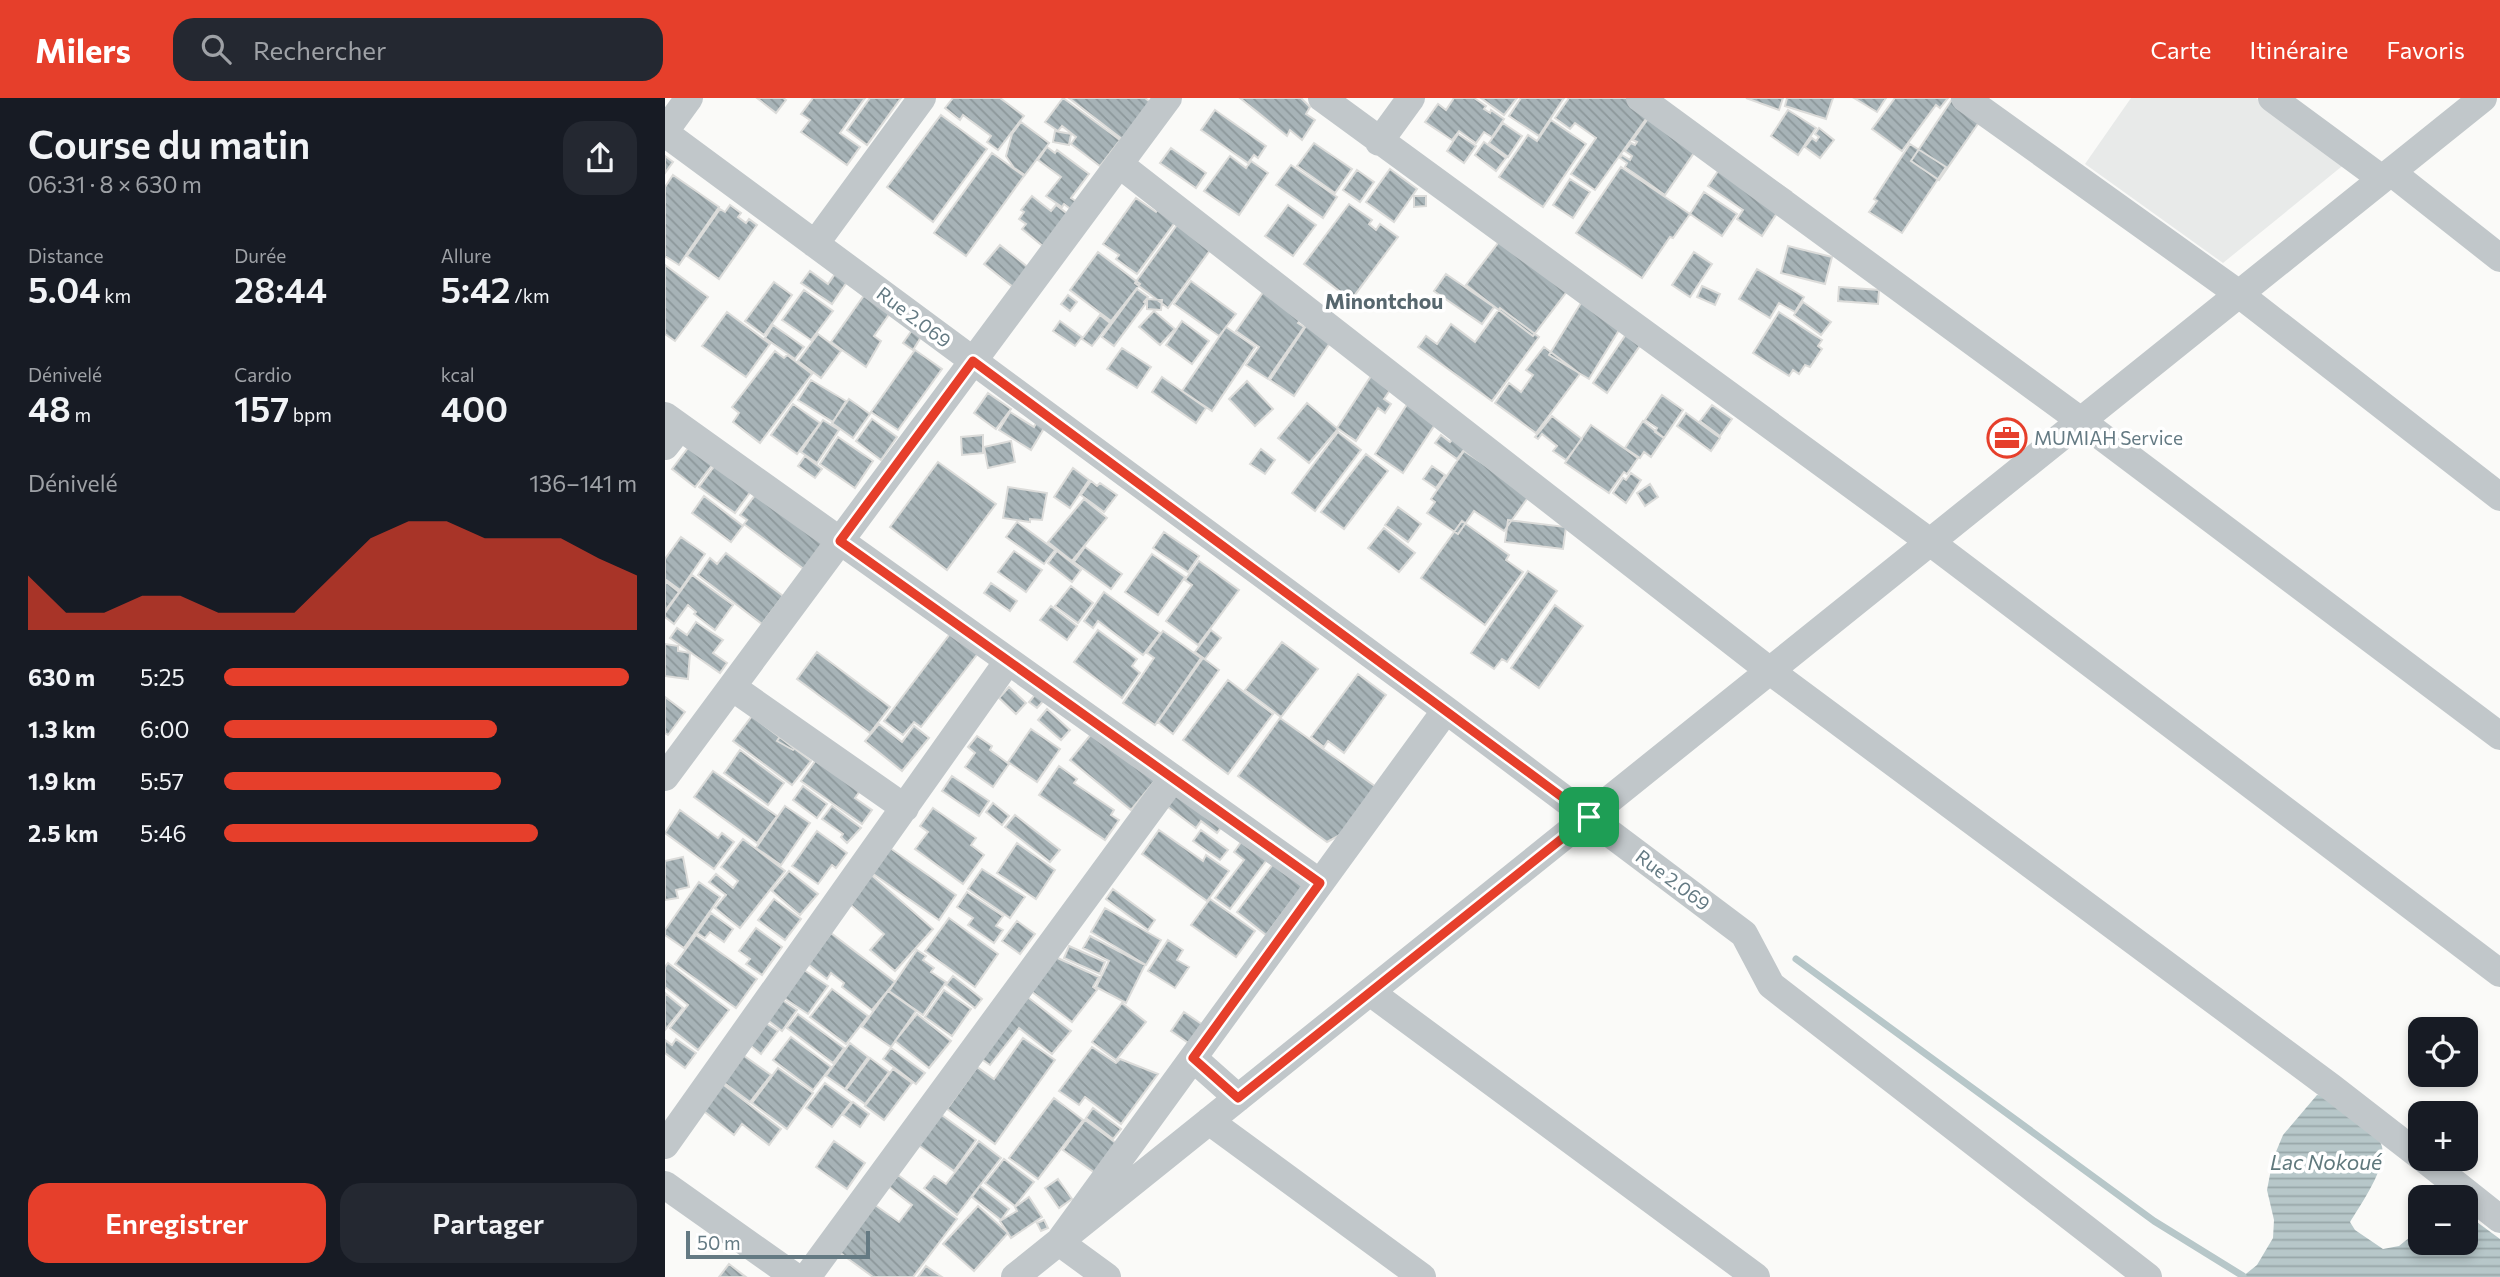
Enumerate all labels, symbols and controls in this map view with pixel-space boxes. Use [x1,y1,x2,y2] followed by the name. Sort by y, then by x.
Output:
[173,18,663,81] search box
[35,29,131,70] text: Milers
[197,30,235,68] icon: search
[253,34,386,65] text: Rechercher
[2151,35,2212,64] text: Carte
[2250,35,2349,64] text: Itinéraire
[2387,35,2465,64] text: Favoris
[28,120,310,167] text: Course du matin
[563,121,637,195] button: share
[28,170,202,198] text: 06:31 · 8 × 630 m
[28,244,104,267] text: Distance
[234,244,286,267] text: Durée
[441,244,491,267] text: Allure
[28,267,101,310] text: 5.04
[234,267,327,310] text: 28:44
[441,267,511,310] text: 5:42
[873,281,956,352] street label: Rue 2.069
[101,284,131,307] text: km
[511,284,550,307] text: /km
[1325,288,1443,313] district label: Minontchou
[28,363,102,386] text: Dénivelé
[234,363,292,386] text: Cardio
[441,363,475,386] text: kcal
[28,386,71,429] text: 48
[234,386,289,429] text: 157
[441,386,508,429] text: 400
[71,403,91,426] text: m
[289,403,332,426] text: bpm
[1986,417,2028,459] office icon: MUMIAH Service
[2034,426,2183,449] place label: MUMIAH Service
[28,469,118,497] text: Dénivelé
[529,469,637,497] text: 136–141 m
[28,663,95,691] text: 630 m
[140,663,185,691] text: 5:25
[28,715,96,743] text: 1.3 km
[140,715,189,743] text: 6:00
[28,767,96,795] text: 1.9 km
[140,767,184,795] text: 5:57
[1559,787,1619,847] pin
[1570,798,1608,836] icon: arrive
[28,819,98,847] text: 2.5 km
[140,819,186,847] text: 5:46
[1632,844,1715,915] street label: Rue 2.069
[2408,1017,2478,1255] map controls
[2408,1017,2478,1087] button: locate
[2408,1101,2478,1171] button: +
[2270,1149,2383,1174] water label: Lac Nokoué
[28,1183,326,1263] button: Enregistrer
[340,1183,637,1263] button: Partager
[2408,1185,2478,1255] button: −
[686,1228,870,1260] scale bar
[697,1231,741,1254] text: 50 m

